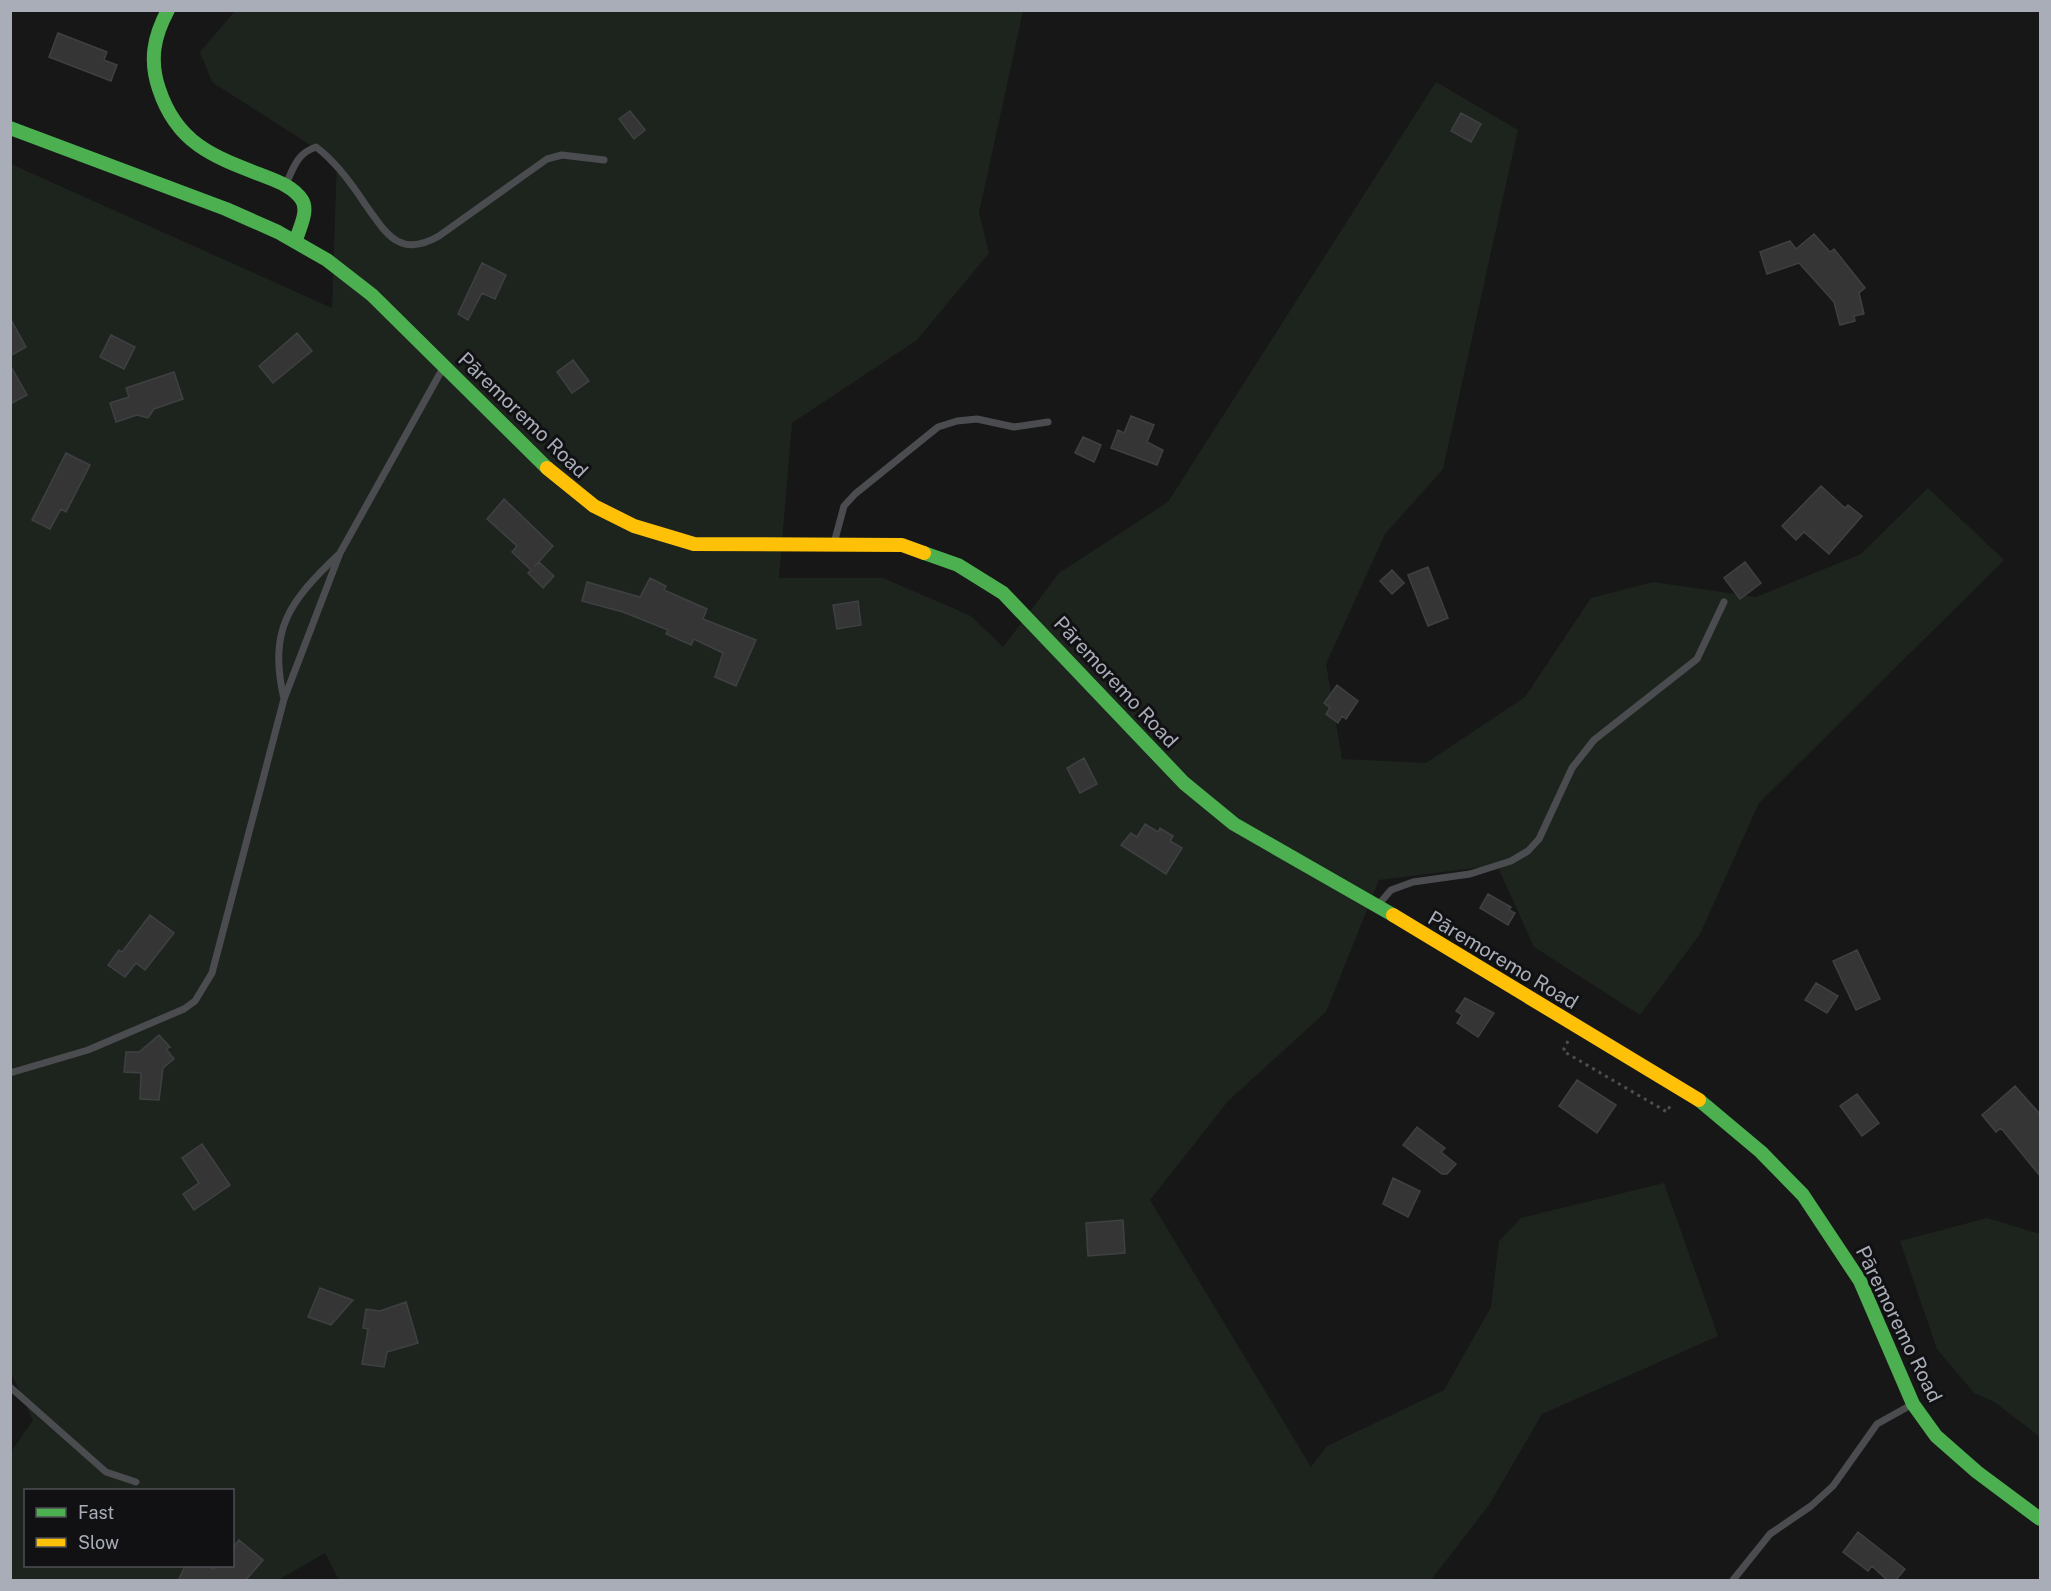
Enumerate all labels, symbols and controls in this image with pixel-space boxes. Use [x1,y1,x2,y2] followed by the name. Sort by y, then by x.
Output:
[453,347,593,483] street label: Pāremoremo Road
[1049,611,1183,753] street label: Pāremoremo Road
[1424,906,1582,1014] street label: Pāremoremo Road
[1851,1242,1947,1406] street label: Pāremoremo Road
[24,1489,234,1567] legend
[78,1502,114,1523] text: Fast
[78,1532,119,1553] text: Slow

